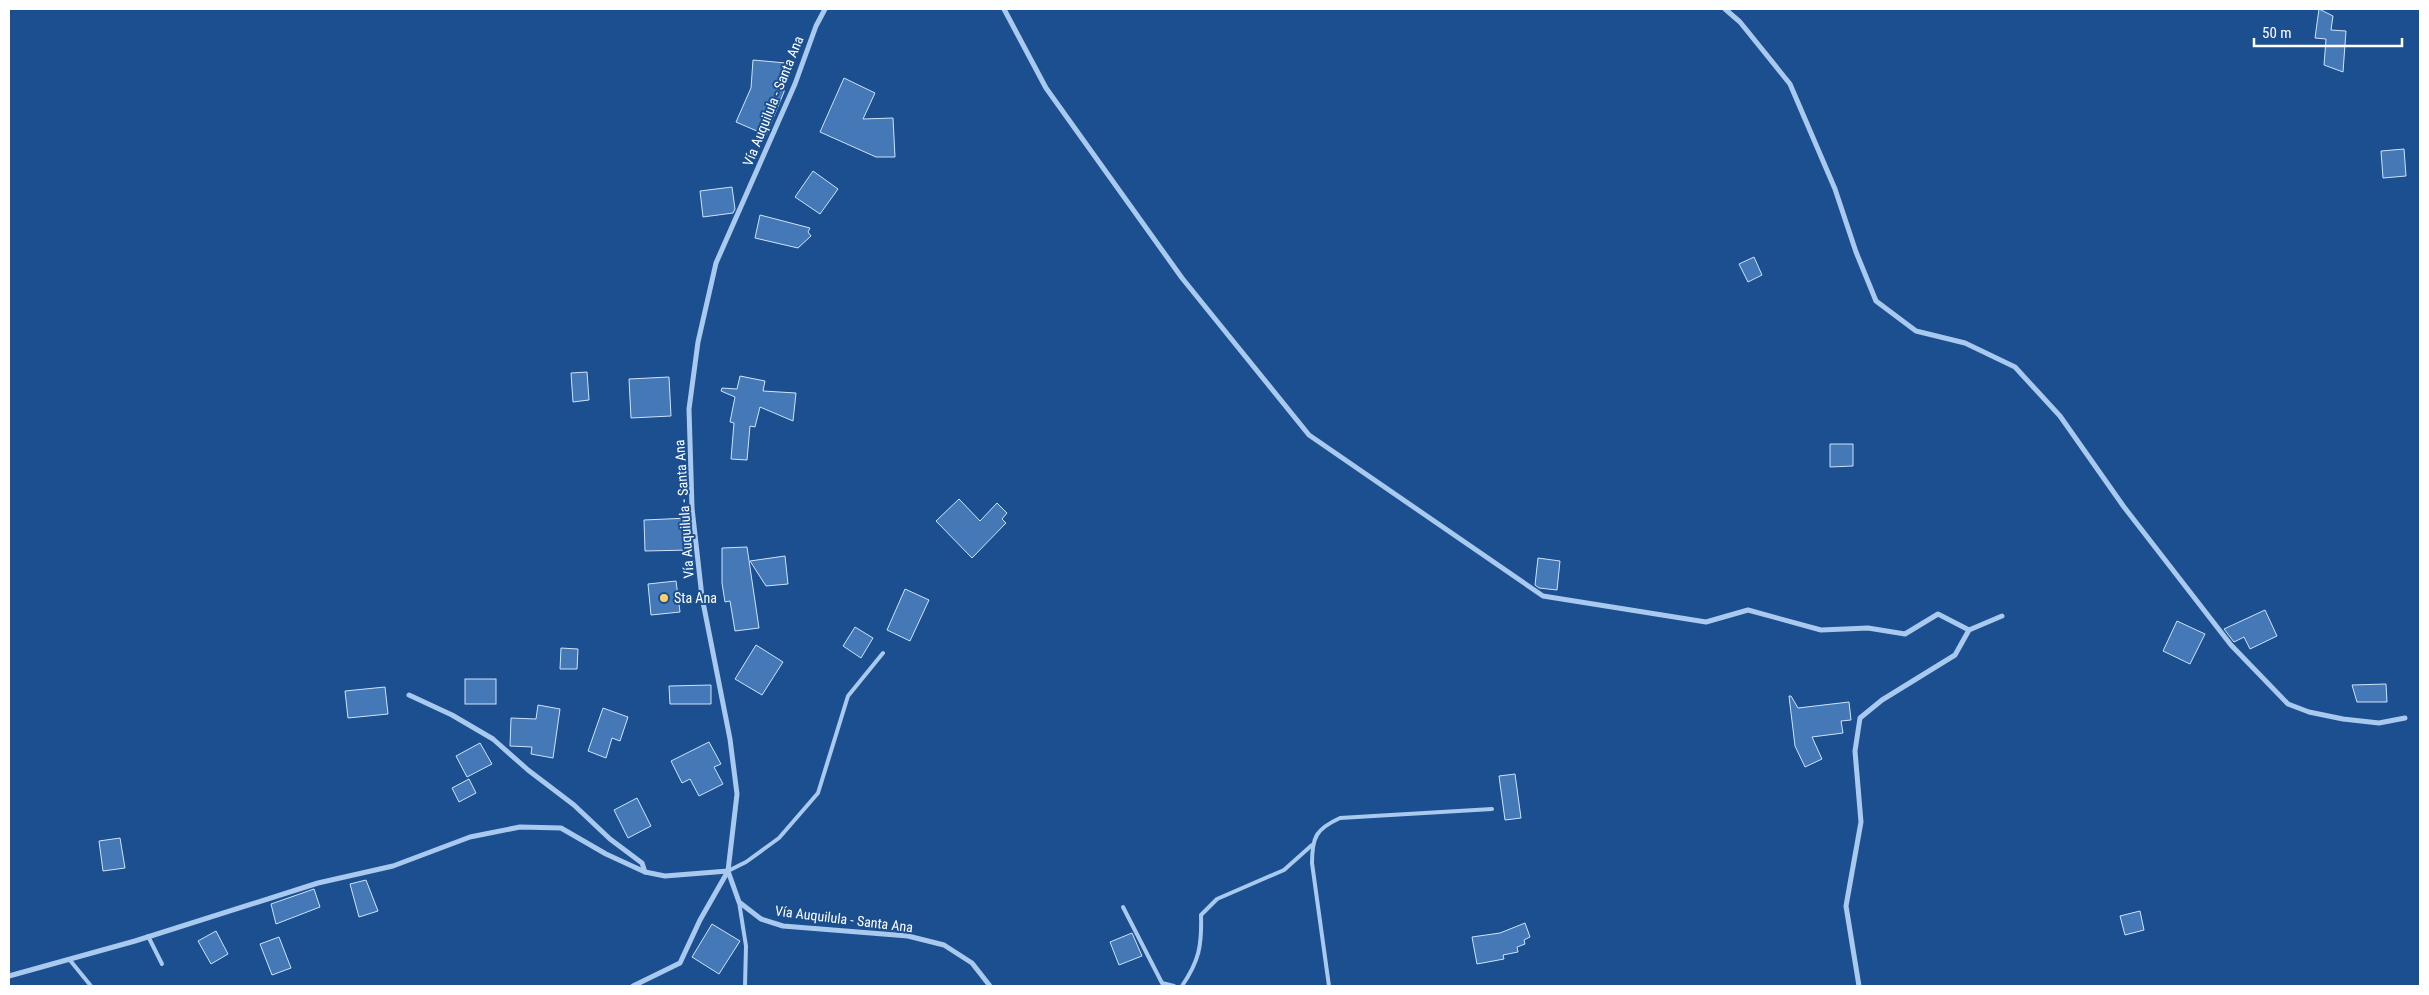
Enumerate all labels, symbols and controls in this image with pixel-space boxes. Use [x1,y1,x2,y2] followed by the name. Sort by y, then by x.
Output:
[2254,15,2402,47] scale bar
[2262,24,2292,42] text: 50 m
[740,34,806,168] street label: Vía Auquilula - Santa Ana
[671,439,697,579] street label: Vía Auquilula - Santa Ana
[674,590,717,606] place label: Sta Ana
[658,592,670,604] marker: Sta Ana
[774,903,914,935] street label: Vía Auquilula - Santa Ana

